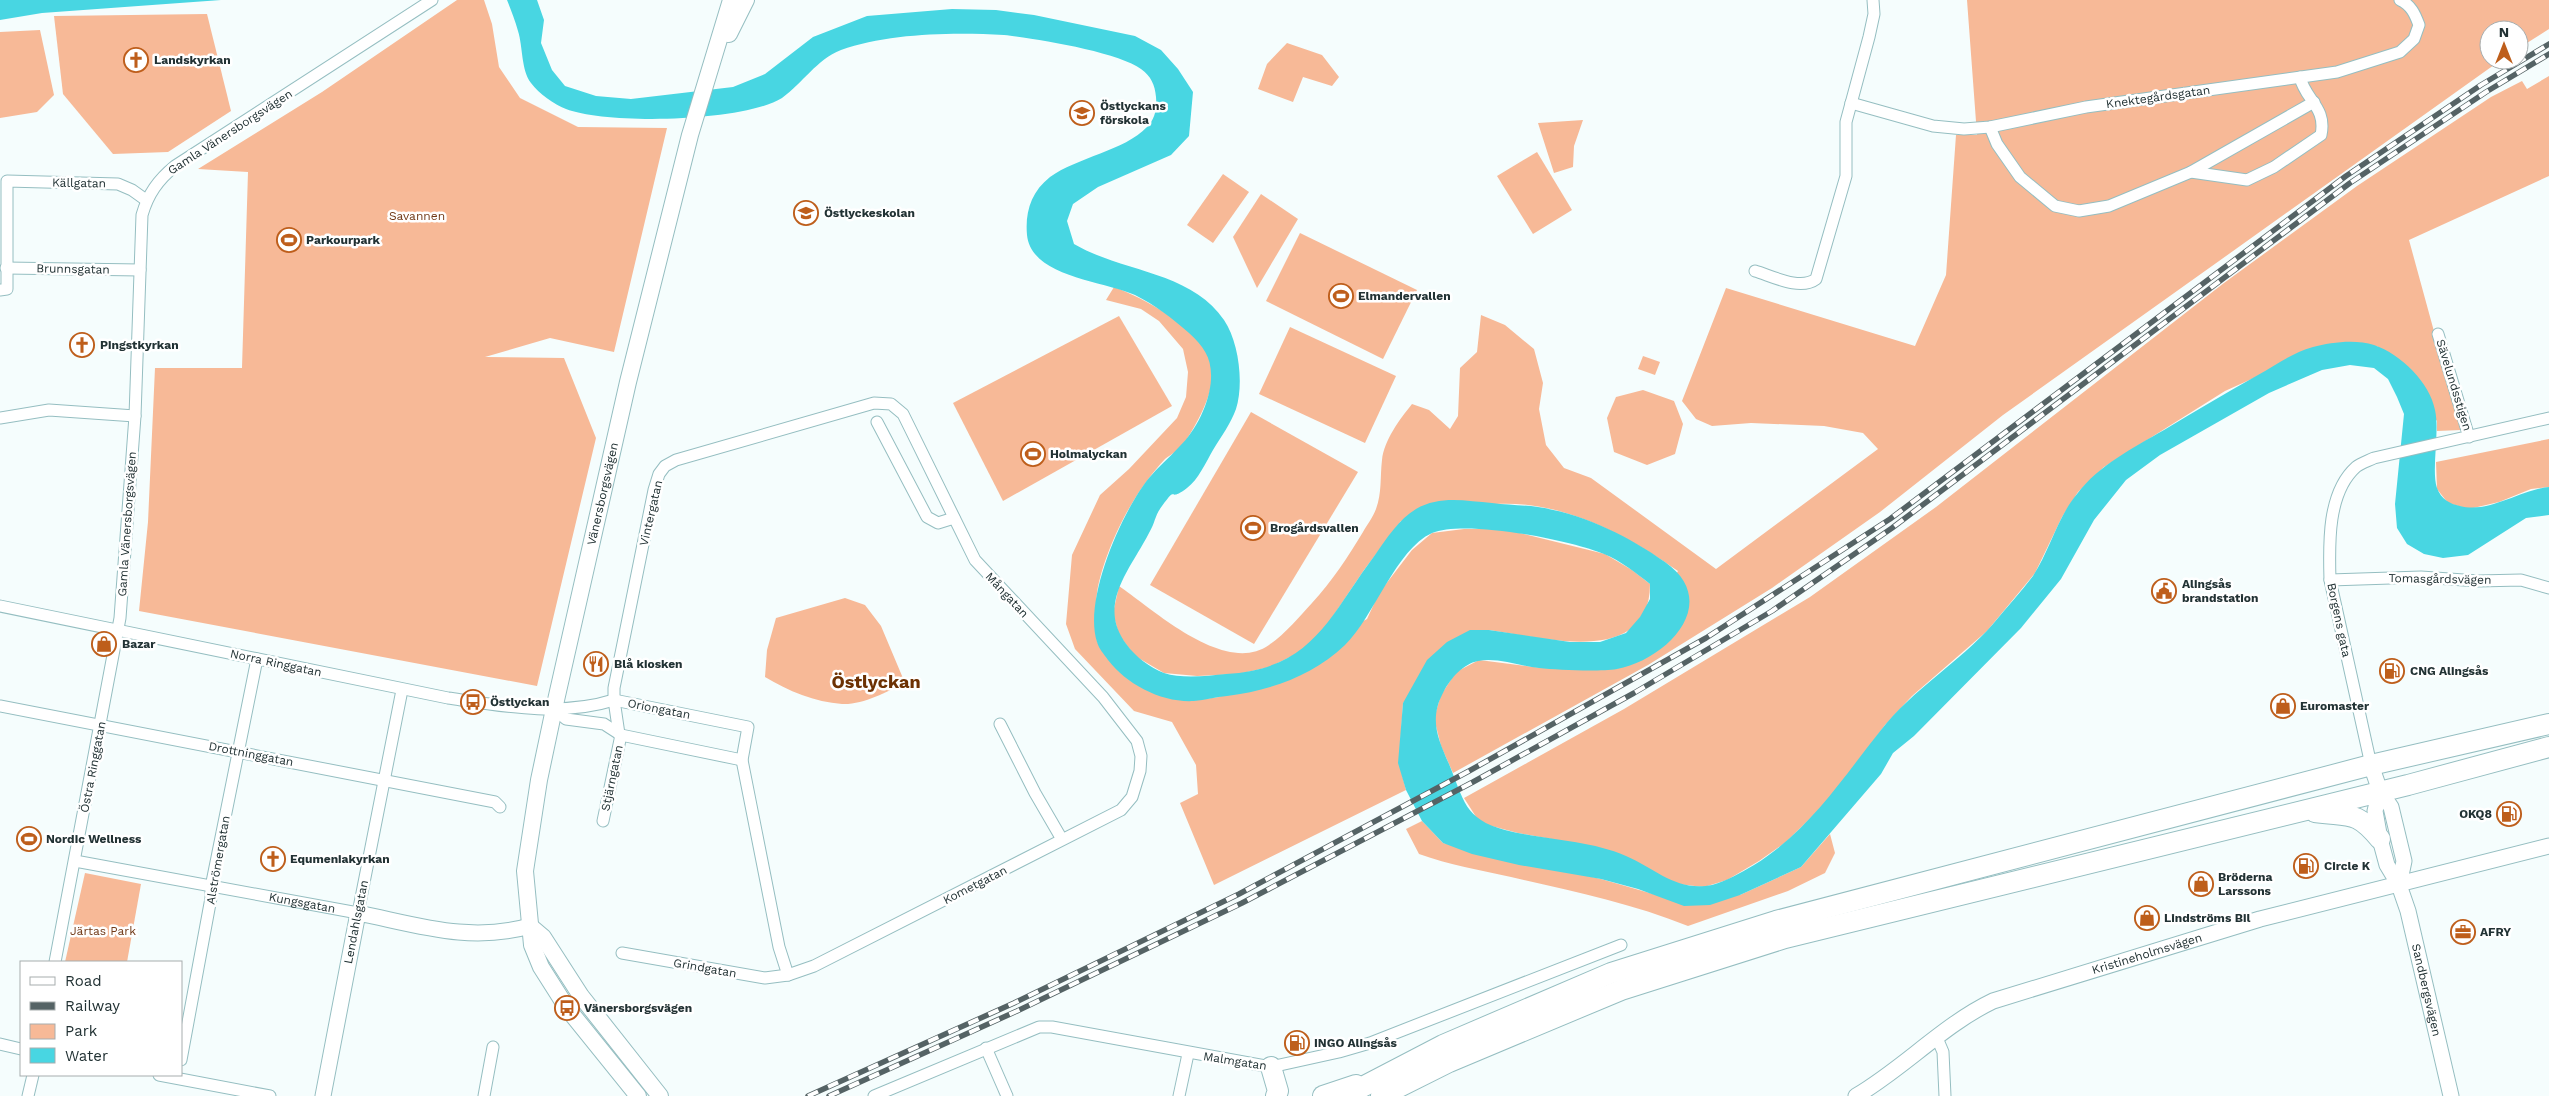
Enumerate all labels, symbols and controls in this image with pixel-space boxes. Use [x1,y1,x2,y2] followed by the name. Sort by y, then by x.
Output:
[2479,20,2529,70] north arrow
[2499,24,2509,40] text: N
[123,47,149,73] church icon: Landskyrkan
[154,53,231,67] place label: Landskyrkan
[2105,83,2211,111] street label: Knektegårdsgatan
[165,87,295,177] street label: Gamla Vänersborgsvägen
[1100,99,1166,127] place label: Östlyckans förskola
[1069,100,1095,126] school or university icon: Östlyckans förskola
[52,176,106,190] street label: Källgatan
[793,200,819,226] school or university icon: Östlyckeskolan
[824,206,915,220] place label: Östlyckeskolan
[389,209,445,223] park label: Savannen
[276,227,302,253] sports icon: Parkourpark
[306,233,381,247] place label: Parkourpark
[36,261,110,277] street label: Brunnsgatan
[1328,283,1354,309] sports icon: Elmandervallen
[1358,289,1451,303] place label: Elmandervallen
[69,332,95,358] church icon: Pingstkyrkan
[100,338,179,352] place label: Pingstkyrkan
[2433,338,2475,432] street label: Sävelundsstigen
[584,441,621,546] street label: Vänersborgsvägen
[1020,441,1046,467] sports icon: Holmalyckan
[1050,447,1127,461] place label: Holmalyckan
[115,451,139,597] street label: Gamla Vänersborgsvägen
[637,479,665,547] street label: Vintergatan
[1240,515,1266,541] sports icon: Brogårdsvallen
[1270,521,1359,535] place label: Brogårdsvallen
[983,570,1031,620] street label: Mångatan
[2388,571,2492,587] street label: Tomasgårdsvägen
[2182,577,2258,605] place label: Alingsås brandstation
[2151,578,2177,604] public building icon: Alingsås brandstation
[2324,582,2354,659] street label: Borgens gata
[91,631,117,657] shop icon: Bazar
[122,637,156,651] place label: Bazar
[229,646,323,680] street label: Norra Ringgatan
[583,651,609,677] restaurant icon: Blå kiosken
[614,657,683,671] place label: Blå kiosken
[2379,658,2405,684] fuel station icon: CNG Alingsås
[2410,664,2489,678] place label: CNG Alingsås
[831,671,921,692] district label: Östlyckan
[460,689,486,715] bus stop icon: Östlyckan
[2270,693,2296,719] shop icon: Euromaster
[490,695,549,709] place label: Östlyckan
[626,696,692,722] street label: Oriongatan
[2300,699,2370,713] place label: Euromaster
[77,720,109,814] street label: Östra Ringgatan
[207,739,295,769] street label: Drottninggatan
[598,744,626,812] street label: Stjärngatan
[2496,801,2522,827] fuel station icon: OKQ8
[2459,807,2492,821] place label: OKQ8
[203,814,233,906] street label: Alströmergatan
[16,826,42,852] sports icon: Nordic Wellness
[46,832,142,846] place label: Nordic Wellness
[260,846,286,872] church icon: Equmeniakyrkan
[290,852,390,866] place label: Equmeniakyrkan
[2293,853,2319,879] fuel station icon: Circle K
[2324,859,2371,873] place label: Circle K
[941,863,1009,907] street label: Kometgatan
[2218,870,2273,898] place label: Bröderna Larssons
[2188,871,2214,897] shop icon: Bröderna Larssons
[341,879,371,965] street label: Lendahlsgatan
[268,890,337,916] street label: Kungsgatan
[2134,905,2160,931] shop icon: Lindströms Bil
[2164,911,2250,925] place label: Lindströms Bil
[2450,919,2476,945] office icon: AFRY
[70,924,136,938] park label: Järtas Park
[2480,925,2511,939] place label: AFRY
[2090,930,2204,977] street label: Kristineholmsvägen
[2409,942,2444,1038] street label: Sandbergsvägen
[672,956,738,980] street label: Grindgatan
[20,961,182,1076] legend
[65,972,102,990] text: Road
[554,995,580,1021] bus stop icon: Vänersborgsvägen
[65,997,120,1015] text: Railway
[584,1001,692,1015] place label: Vänersborgsvägen
[65,1022,98,1040] text: Park
[1284,1030,1310,1056] fuel station icon: INGO Alingsås
[1314,1036,1397,1050] place label: INGO Alingsås
[65,1047,108,1065] text: Water
[1202,1049,1268,1073] street label: Malmgatan

